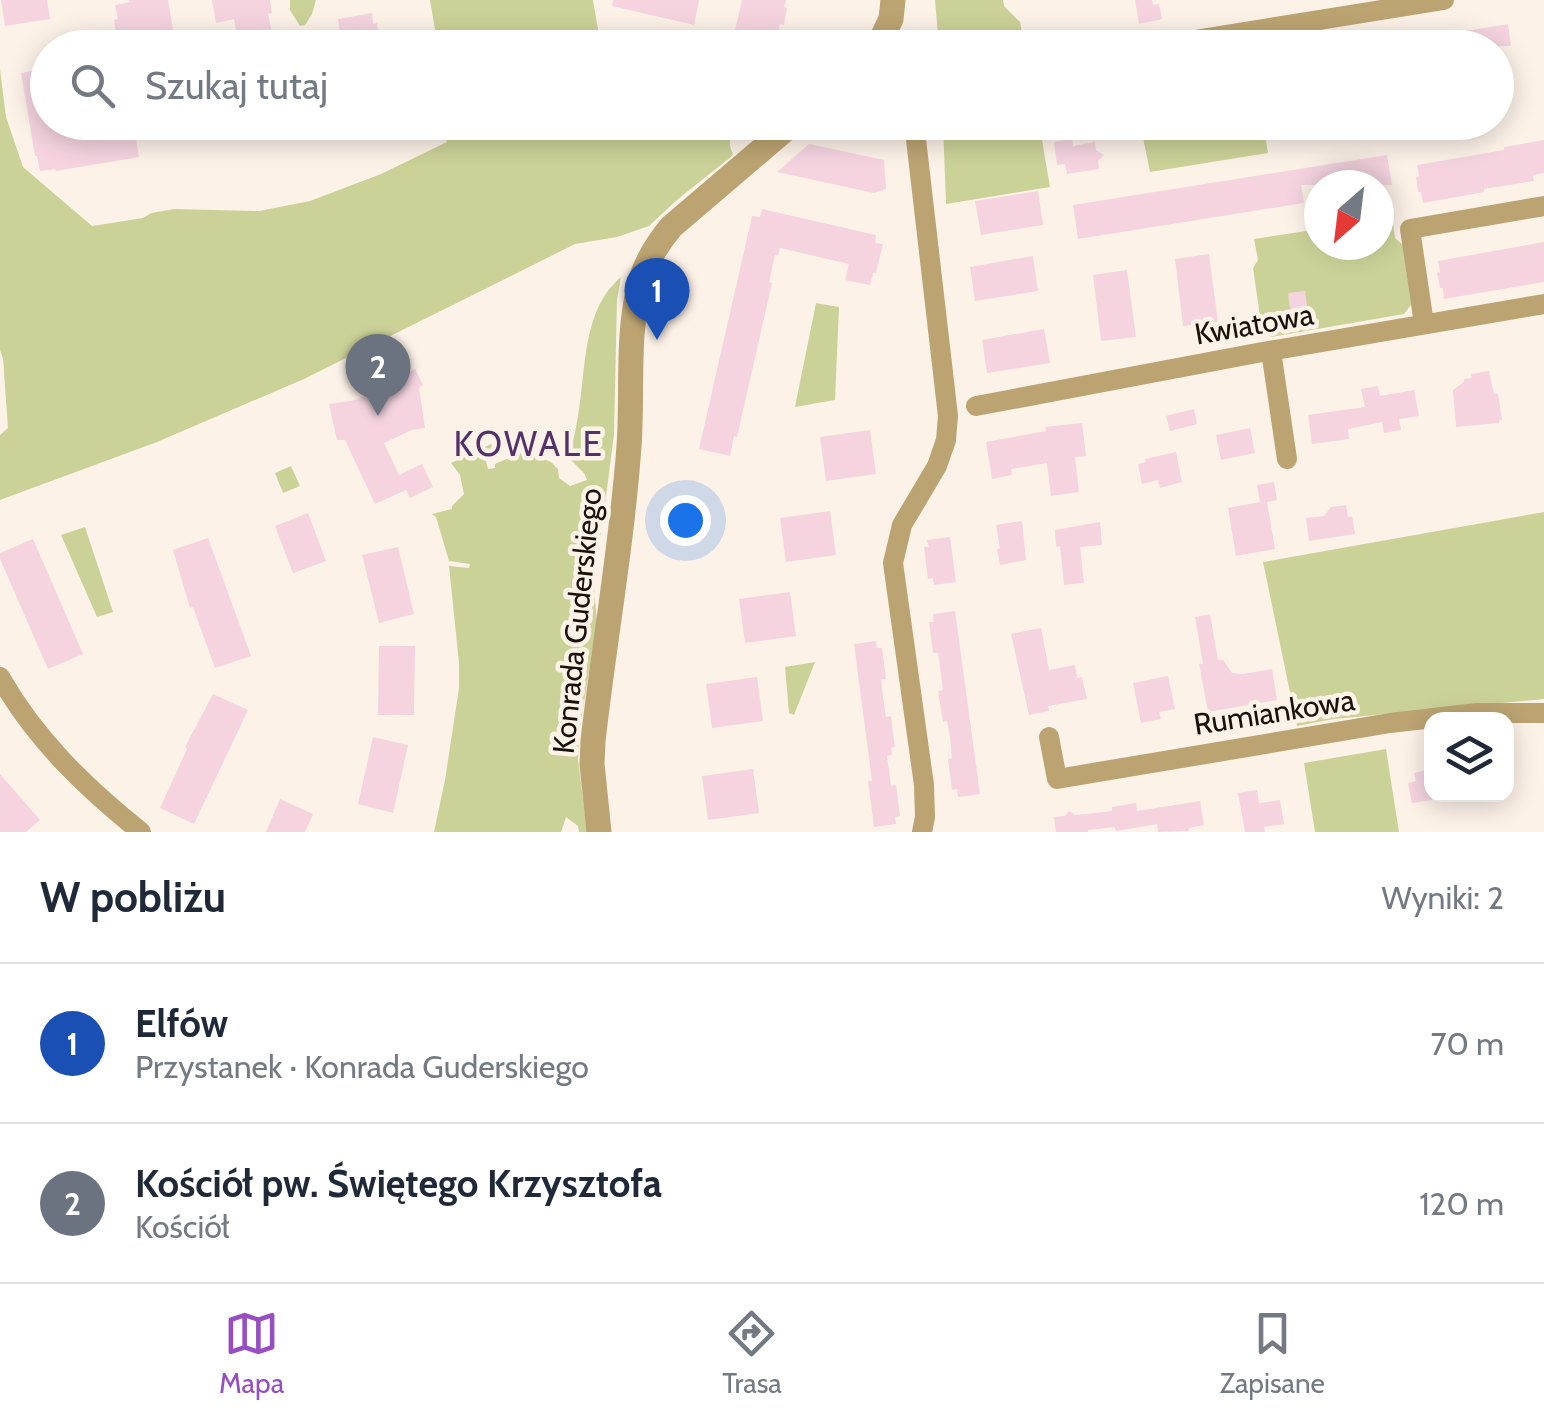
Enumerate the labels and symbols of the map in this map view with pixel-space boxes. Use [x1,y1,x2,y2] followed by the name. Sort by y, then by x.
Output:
[1304,170,1394,260] north arrow
[624,258,690,340] pin: 1
[1192,295,1317,353] street label: Kwiatowa
[346,334,410,416] pin: 2
[454,422,604,465] district label: KOWALE
[545,486,609,756] street label: Konrada Guderskiego
[660,495,711,546] your location
[1191,681,1358,743] street label: Rumiankowa

